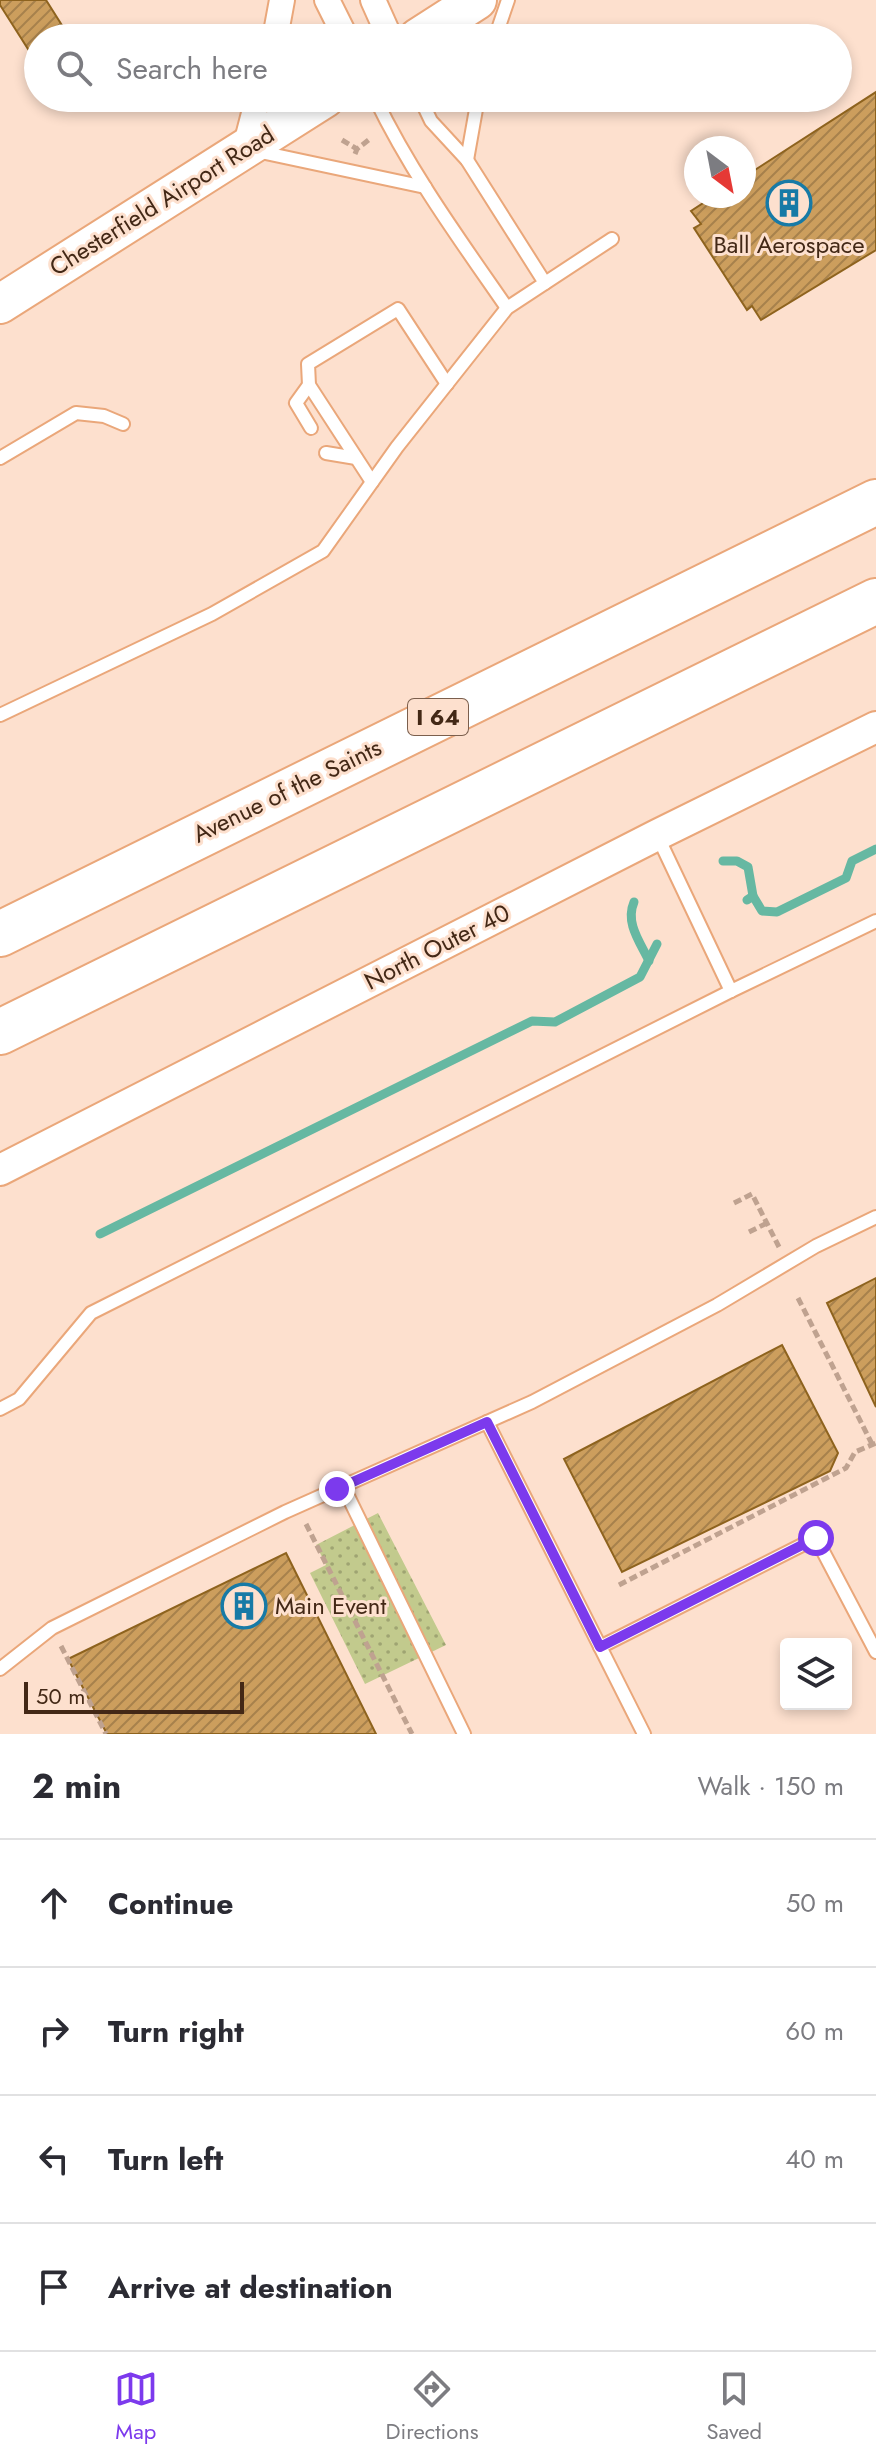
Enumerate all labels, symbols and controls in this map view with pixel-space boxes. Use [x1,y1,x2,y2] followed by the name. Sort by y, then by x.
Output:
[24,24,852,112] search box
[52,46,96,90] icon: search
[116,47,268,90] text: Search here
[42,117,281,284] street label: Chesterfield Airport Road
[684,136,756,208] north arrow
[765,179,813,227] building icon: Ball Aerospace
[713,227,865,262] place label: Ball Aerospace
[408,699,468,735] road number: I 64
[187,730,387,851] street label: Avenue of the Saints
[358,895,516,998] street label: North Outer 40
[319,1471,355,1507] route end
[798,1520,834,1556] route start
[220,1582,268,1630] building icon: Main Event
[275,1588,386,1623] place label: Main Event
[780,1638,852,1710] map controls
[780,1638,852,1710] button: layers
[24,1678,244,1714] scale bar
[36,1680,85,1712] text: 50 m
[32,1762,121,1811] text: 2 min
[697,1767,844,1805] text: Walk · 150 m
[32,1881,76,1925] icon: ahead
[108,1882,234,1925] text: Continue
[786,1884,844,1922] text: 50 m
[32,2009,76,2053] icon: right
[108,2010,244,2053] text: Turn right
[785,2012,844,2050] text: 60 m
[32,2137,76,2181] icon: left
[108,2138,223,2181] text: Turn left
[785,2140,844,2178] text: 40 m
[32,2265,76,2309] icon: arrive
[108,2266,393,2309] text: Arrive at destination
[114,2367,158,2447] tab: Map
[386,2367,479,2447] tab: Directions
[706,2367,762,2447] tab: Saved

